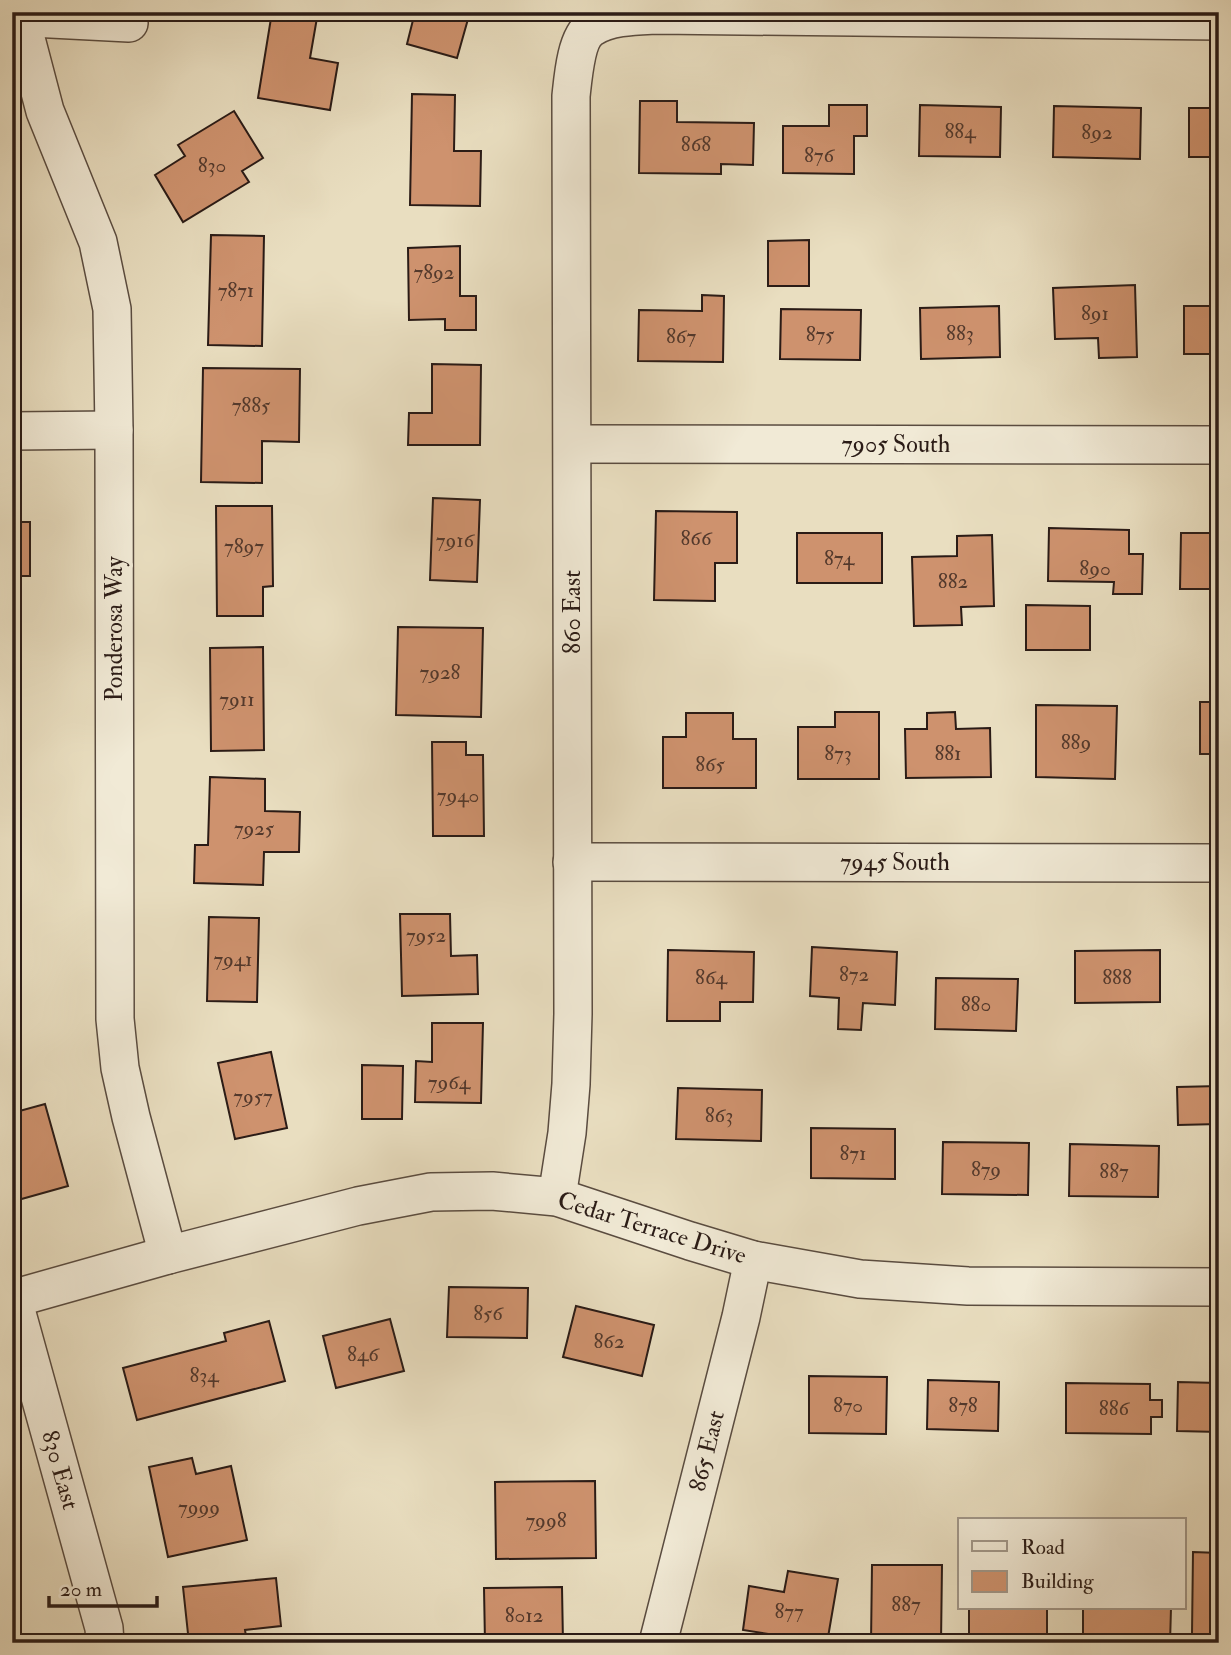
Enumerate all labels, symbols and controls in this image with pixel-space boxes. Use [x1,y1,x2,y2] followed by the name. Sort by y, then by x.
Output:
[944,118,977,145] house number: 884
[1081,119,1113,146] house number: 892
[681,131,711,158] house number: 868
[804,142,835,169] house number: 876
[198,152,226,179] house number: 830
[414,259,454,286] house number: 7892
[218,277,254,304] house number: 7871
[1081,300,1109,327] house number: 891
[946,320,974,347] house number: 883
[806,321,835,348] house number: 875
[666,323,696,350] house number: 867
[232,392,271,419] house number: 7885
[842,429,951,460] street label: 7905 South
[680,525,713,552] house number: 866
[436,527,476,554] house number: 7916
[224,533,264,560] house number: 7897
[824,545,856,572] house number: 874
[1079,555,1111,582] house number: 890
[99,556,130,702] street label: Ponderosa Way
[938,568,968,595] house number: 882
[557,570,588,654] street label: 860 East
[420,659,461,686] house number: 7928
[219,686,255,713] house number: 7911
[1061,729,1091,756] house number: 889
[824,740,852,767] house number: 873
[934,740,962,767] house number: 881
[695,751,726,778] house number: 865
[437,782,479,809] house number: 7940
[234,815,275,842] house number: 7925
[840,847,950,878] street label: 7945 South
[406,922,446,949] house number: 7952
[213,946,253,973] house number: 7941
[839,961,869,988] house number: 872
[695,964,729,991] house number: 864
[1102,964,1132,991] house number: 888
[961,991,991,1018] house number: 880
[428,1069,472,1096] house number: 7964
[233,1083,273,1110] house number: 7957
[705,1102,733,1129] house number: 863
[840,1140,867,1167] house number: 871
[971,1156,1001,1183] house number: 879
[1099,1158,1129,1185] house number: 887
[554,1185,750,1271] street label: Cedar Terrace Drive
[473,1300,504,1327] house number: 856
[593,1328,625,1355] house number: 862
[347,1341,380,1368] house number: 846
[189,1362,220,1389] house number: 834
[833,1392,863,1419] house number: 870
[948,1392,978,1419] house number: 878
[1099,1395,1131,1422] house number: 886
[682,1407,732,1495] street label: 865 East
[34,1427,86,1513] street label: 830 East
[178,1494,220,1521] house number: 7999
[525,1507,567,1534] house number: 7998
[958,1518,1186,1610] legend
[1021,1534,1066,1561] text: Road
[49,1564,158,1608] scale bar
[1021,1568,1094,1595] text: Building
[60,1576,102,1603] text: 20 m
[891,1591,921,1618] house number: 887
[774,1598,804,1625] house number: 877
[505,1602,543,1629] house number: 8012

